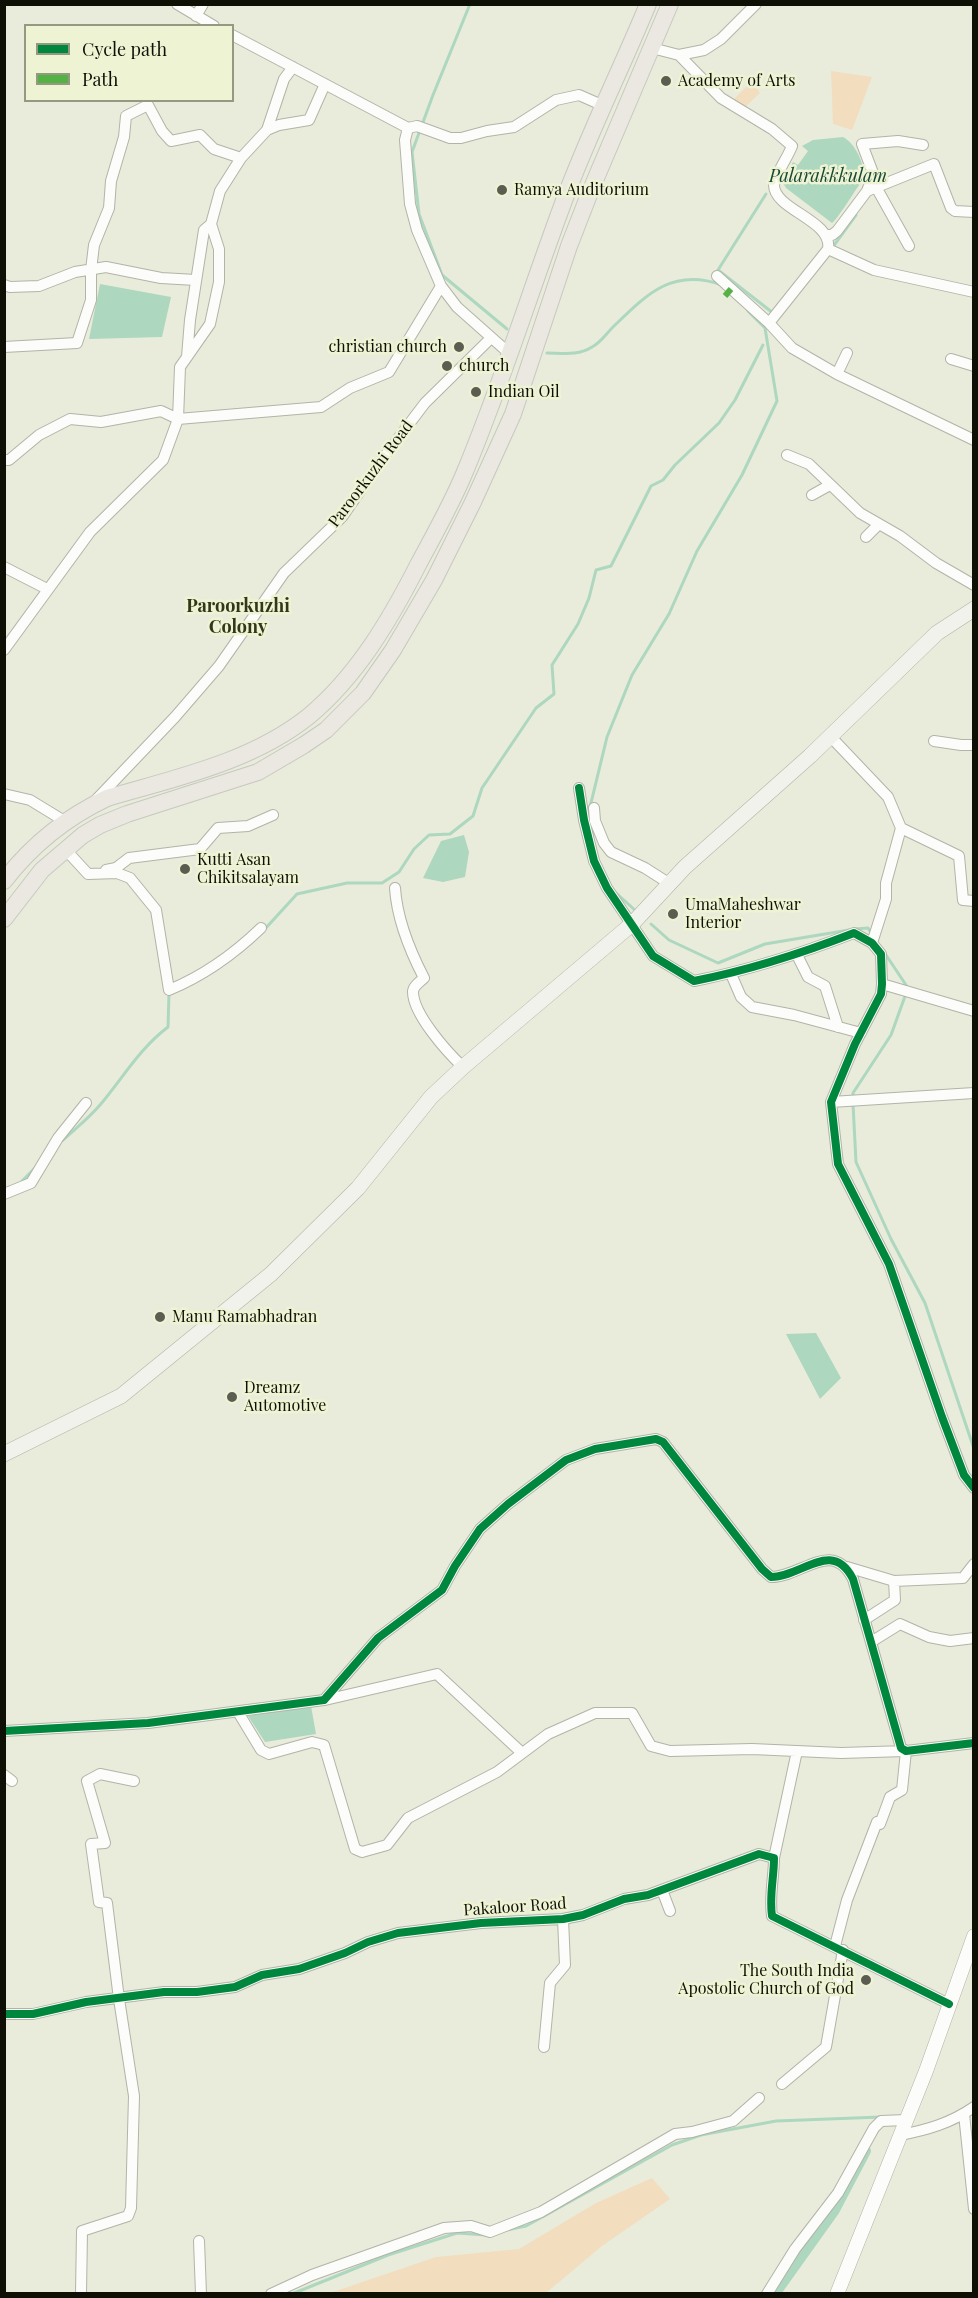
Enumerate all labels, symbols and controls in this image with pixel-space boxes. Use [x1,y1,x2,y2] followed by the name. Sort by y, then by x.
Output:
[24,24,234,102] legend
[82,37,167,61] text: Cycle path
[82,67,118,91] text: Path
[678,71,795,91] place label: Academy of Arts
[659,74,673,88] marker: Academy of Arts
[769,165,887,187] water label: Palarakkkulam
[514,180,649,200] place label: Ramya Auditorium
[495,183,509,197] marker: Ramya Auditorium
[329,337,447,357] place label: christian church
[452,340,466,354] marker: christian church
[459,356,509,376] place label: church
[440,359,454,373] marker: church
[488,382,560,402] place label: Indian Oil
[469,385,483,399] marker: Indian Oil
[325,417,417,531] street label: Paroorkuzhi Road
[186,595,290,638] district label: Paroorkuzhi Colony
[197,850,299,888] place label: Kutti Asan Chikitsalayam
[178,862,192,876] marker: Kutti Asan Chikitsalayam
[685,895,801,933] place label: UmaMaheshwar Interior
[666,907,680,921] marker: UmaMaheshwar Interior
[172,1307,317,1327] place label: Manu Ramabhadran
[153,1310,167,1324] marker: Manu Ramabhadran
[244,1378,326,1416] place label: Dreamz Automotive
[225,1390,239,1404] marker: Dreamz Automotive
[463,1894,567,1920] street label: Pakaloor Road
[678,1961,854,1999] place label: The South India Apostolic Church of God
[859,1973,873,1987] marker: The South India Apostolic Church of God

